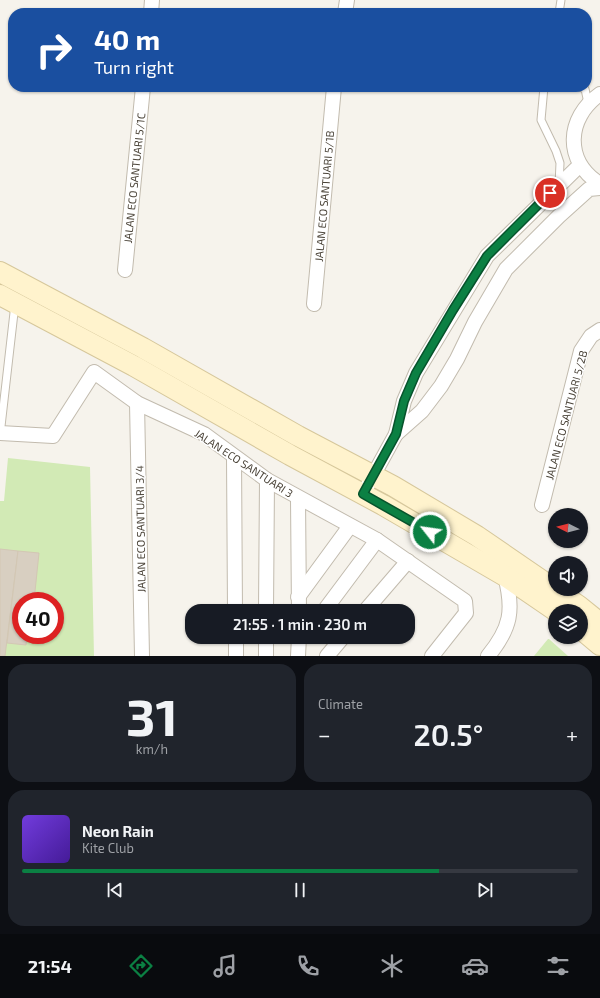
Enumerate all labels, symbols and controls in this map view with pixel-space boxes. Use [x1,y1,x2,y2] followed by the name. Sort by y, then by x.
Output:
[94,22,160,56] text: 40 m
[28,24,80,76] icon: right
[94,56,174,78] text: Turn right
[121,112,147,244] street label: JALAN ECO SANTUARI 5/1C
[312,130,336,262] street label: JALAN ECO SANTUARI 5/1B
[533,176,567,210] pin
[539,182,561,204] icon: arrive
[542,349,590,481] street label: JALAN ECO SANTUARI 5/2B
[192,426,296,500] street label: JALAN ECO SANTUARI 3
[132,465,148,593] street label: JALAN ECO SANTUARI 3/4
[548,508,588,548] north arrow
[548,508,588,644] map controls
[409,511,451,553] position arrow
[548,556,588,596] button: sound
[12,592,64,644] speed limit sign: 40
[548,604,588,644] button: layers
[233,615,367,633] text: 21:55 · 1 min · 230 m
[126,684,178,746] text: 31
[318,696,363,712] text: Climate
[413,716,483,752] text: 20.5°
[318,721,331,747] text: −
[566,721,578,747] text: +
[136,741,168,757] text: km/h
[82,822,154,840] text: Neon Rain
[82,840,134,856] text: Kite Club
[104,879,126,901] icon: previous
[289,879,311,901] icon: pause
[474,879,496,901] icon: next
[127,952,155,980] icon: directions
[211,952,239,980] icon: music
[294,952,322,980] icon: phone
[378,952,406,980] icon: climate
[461,952,489,980] icon: car
[544,952,572,980] icon: filters
[28,955,72,977] text: 21:54

